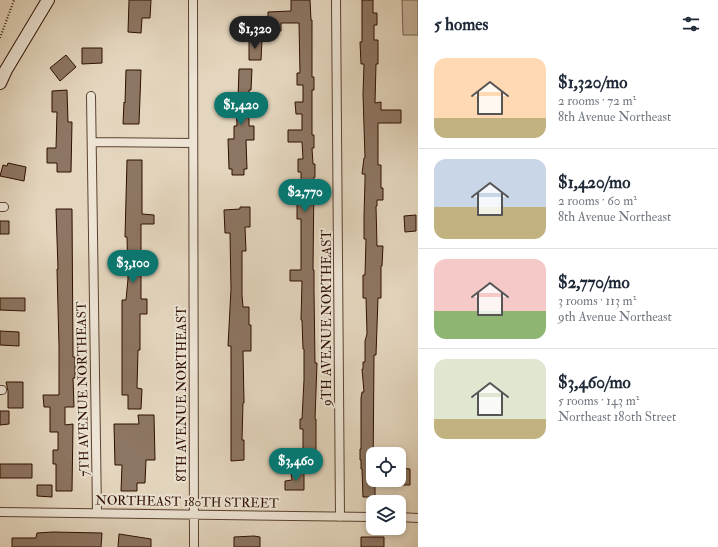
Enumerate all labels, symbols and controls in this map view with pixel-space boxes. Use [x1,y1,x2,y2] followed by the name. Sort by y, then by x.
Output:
[680,13,702,35] icon: filters
[434,14,488,35] text: 5 homes
[222,16,288,50] pin: $1,320
[238,21,272,37] text: $1,320
[558,72,627,93] text: $1,320/mo
[466,74,514,122] icon: home
[208,92,274,126] pin: $1,420
[558,93,636,109] text: 2 rooms · 72 m²
[223,97,259,113] text: $1,420
[558,109,671,125] text: 8th Avenue Northeast
[558,172,630,193] text: $1,420/mo
[466,175,514,223] icon: home
[272,179,338,213] pin: $2,770
[287,184,323,200] text: $2,770
[558,193,637,209] text: 2 rooms · 60 m²
[558,209,671,225] text: 8th Avenue Northeast
[319,230,335,407] street label: 9TH AVENUE NORTHEAST
[100,250,166,284] pin: $3,100
[116,255,150,271] text: $3,100
[558,272,630,293] text: $2,770/mo
[466,275,514,323] icon: home
[558,293,636,309] text: 3 rooms · 113 m²
[73,301,93,477] street label: 7TH AVENUE NORTHEAST
[174,306,190,482] street label: 8TH AVENUE NORTHEAST
[558,309,672,325] text: 9th Avenue Northeast
[558,372,631,393] text: $3,460/mo
[466,375,514,423] icon: home
[558,393,639,409] text: 5 rooms · 143 m²
[558,409,676,425] text: Northeast 180th Street
[366,447,406,535] map controls
[366,447,406,487] button: locate
[263,448,329,482] pin: $3,460
[278,453,314,469] text: $3,460
[95,492,279,512] street label: NORTHEAST 180TH STREET
[366,495,406,535] button: layers

